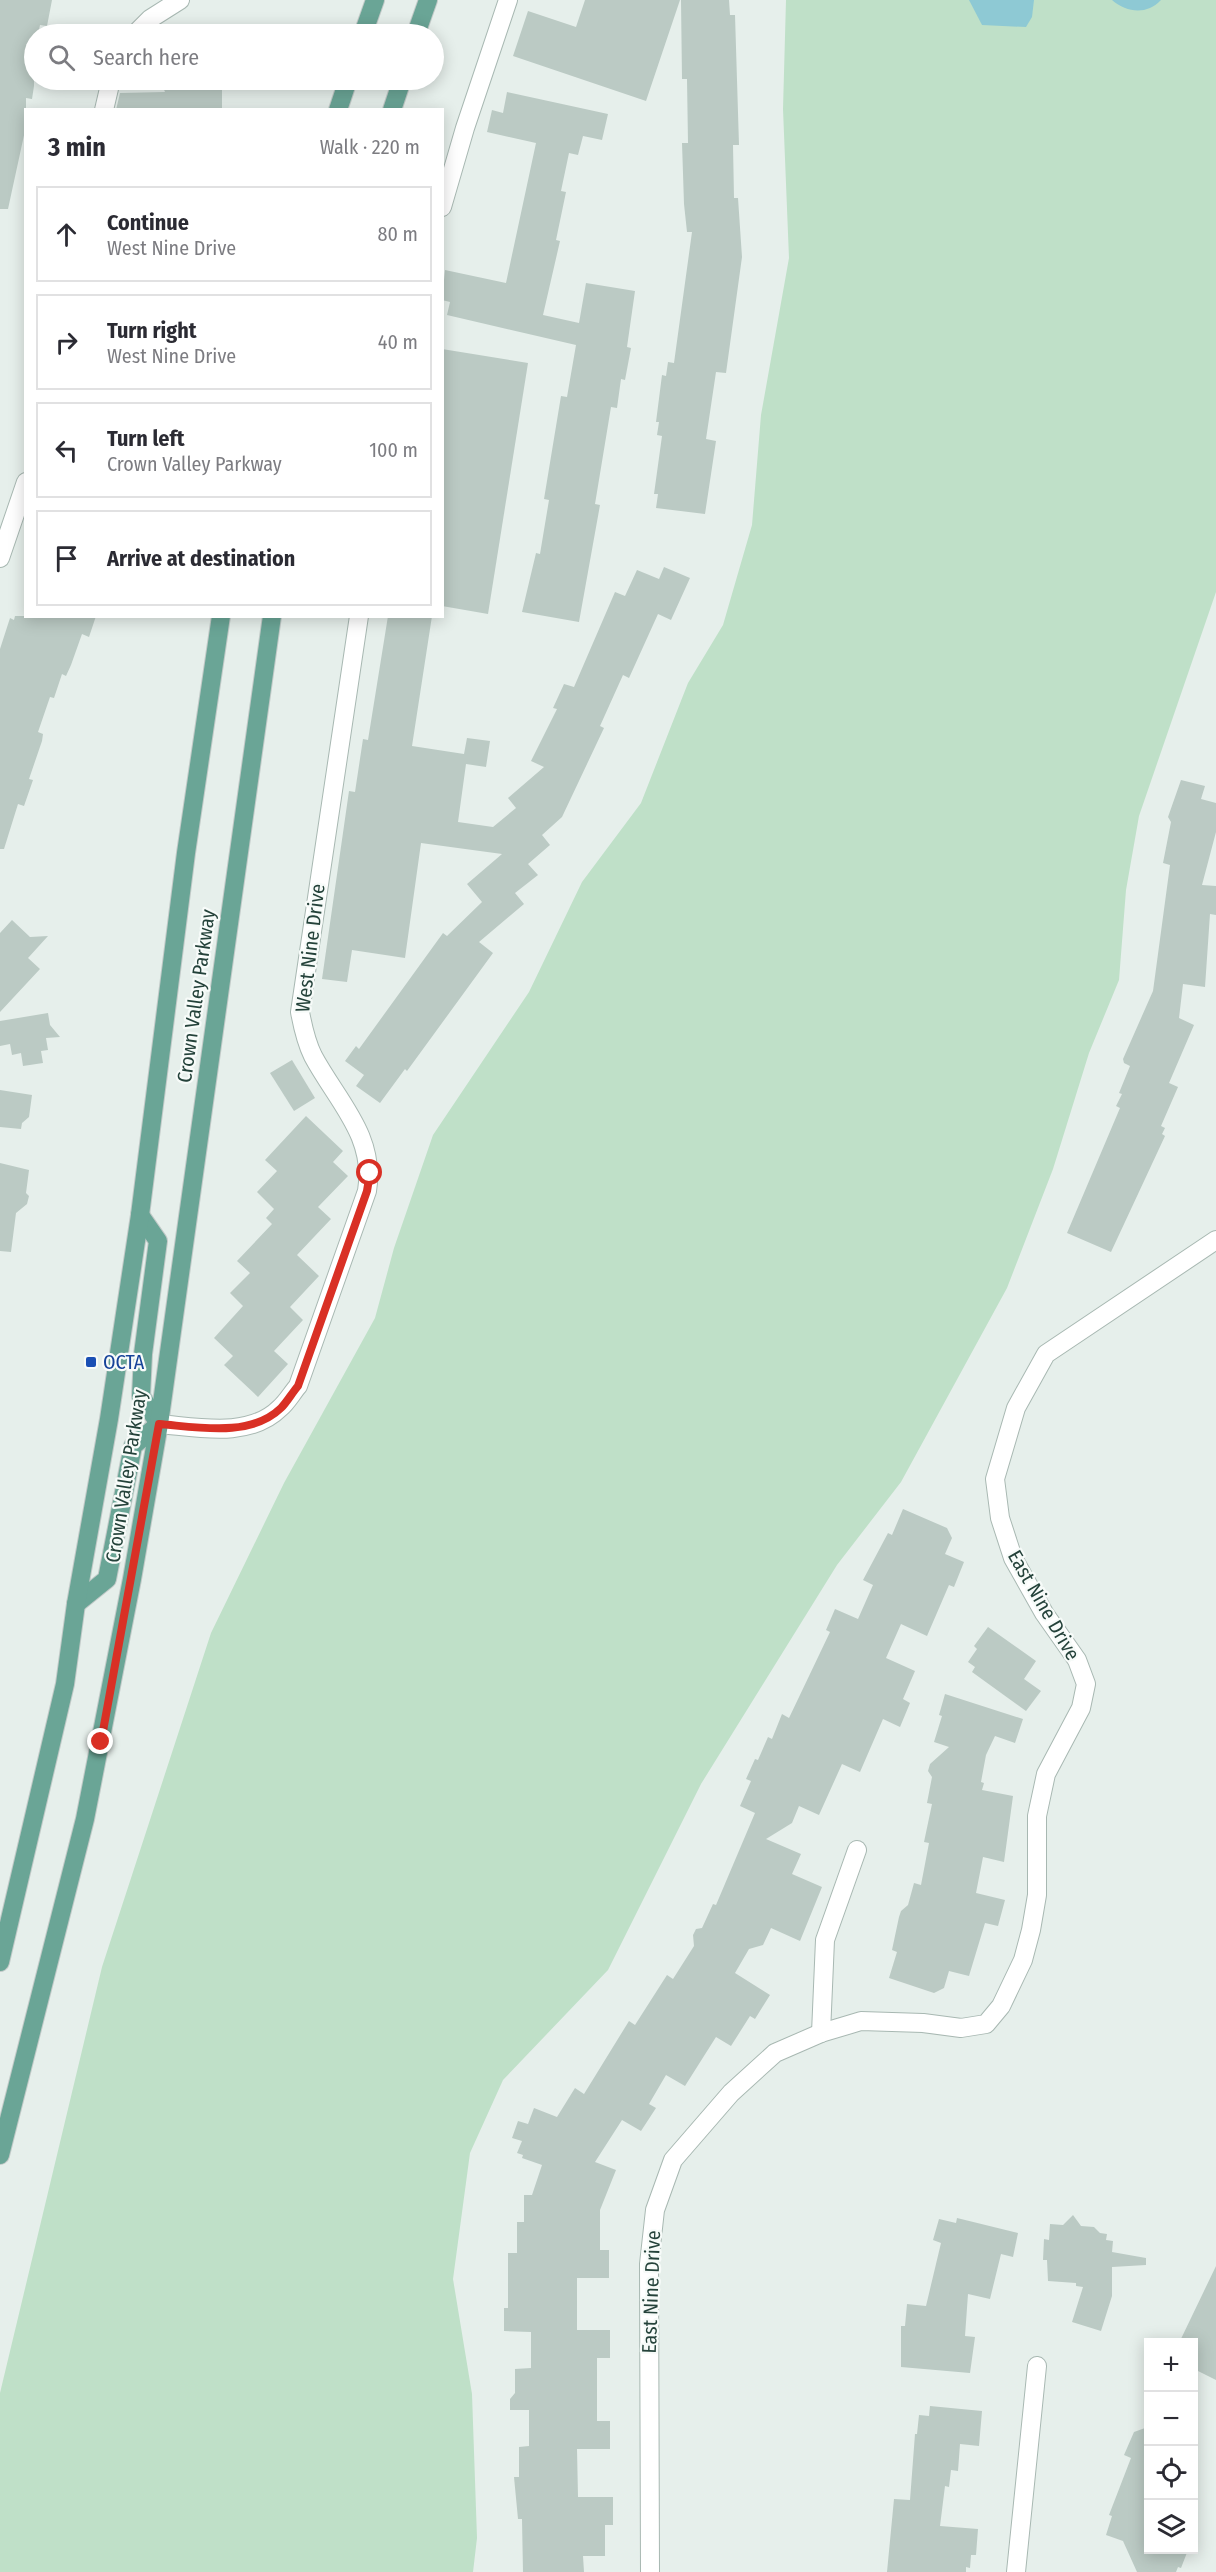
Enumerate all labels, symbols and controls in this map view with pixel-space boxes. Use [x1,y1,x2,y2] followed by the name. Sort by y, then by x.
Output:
[24,24,444,90] search box
[45,41,78,74] icon: search
[93,44,199,71] text: Search here
[48,132,106,163] text: 3 min
[320,135,420,159] text: Walk · 220 m
[107,209,189,236] text: Continue
[50,218,83,251] icon: ahead
[378,222,418,246] text: 80 m
[107,236,236,260] text: West Nine Drive
[107,317,196,344] text: Turn right
[50,326,83,359] icon: right
[378,330,418,354] text: 40 m
[107,344,236,368] text: West Nine Drive
[107,425,185,452] text: Turn left
[50,434,83,467] icon: left
[369,438,418,462] text: 100 m
[107,452,282,476] text: Crown Valley Parkway
[50,542,83,575] icon: arrive
[107,545,295,572] text: Arrive at destination
[290,882,330,1014] street label: West Nine Drive
[172,908,220,1084] street label: Crown Valley Parkway
[356,1159,382,1185] route start
[103,1350,145,1374] place label: OCTA
[84,1355,98,1369] marker: OCTA
[100,1388,152,1564] street label: Crown Valley Parkway
[1003,1546,1085,1664] street label: East Nine Drive
[87,1728,113,1754] route end
[637,2230,665,2354] street label: East Nine Drive
[1144,2338,1198,2554] map controls
[1144,2338,1198,2392] button: +
[1144,2392,1198,2446] button: −
[1144,2446,1198,2500] button: locate
[1144,2500,1198,2554] button: layers

